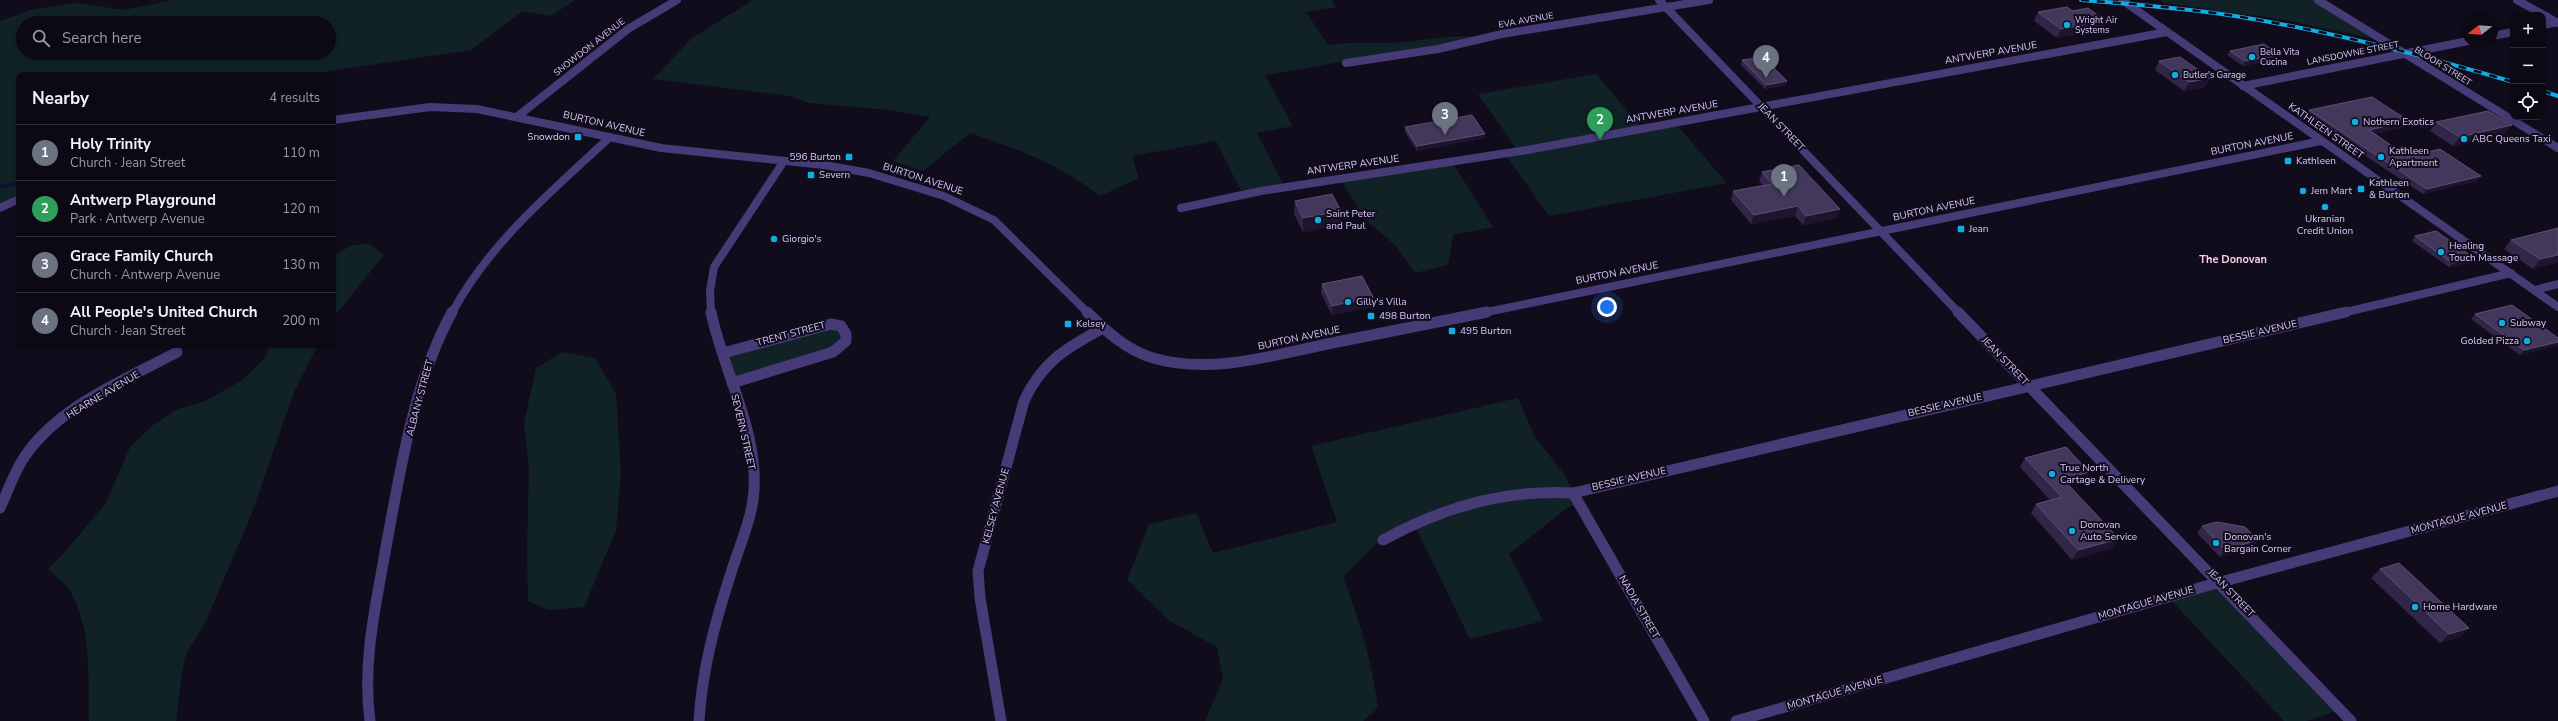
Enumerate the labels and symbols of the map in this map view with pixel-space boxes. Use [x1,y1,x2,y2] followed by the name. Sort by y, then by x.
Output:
[1498,9,1554,31] street label: EVA AVENUE
[2462,12,2498,48] north arrow
[2075,14,2118,36] place label: Wright Air Systems
[551,15,627,79] street label: SNOWDON AVENUE
[2062,20,2072,30] marker: Wright Air Systems
[1944,38,2038,68] street label: ANTWERP AVENUE
[2306,38,2401,68] street label: LANSDOWNE STREET
[2412,44,2474,89] street label: BLOOR STREET
[1753,45,1779,78] pin: 4
[2260,46,2300,68] place label: Bella Vita Cucina
[2247,52,2257,62] marker: Bella Vita Cucina
[2183,69,2246,81] place label: Butler's Garage
[2170,70,2180,80] marker: Butler's Garage
[1625,97,1719,127] street label: ANTWERP AVENUE
[1754,99,1808,154] street label: JEAN STREET
[2285,100,2367,162] street label: KATHLEEN STREET
[1432,102,1458,135] pin: 3
[1587,107,1613,140] pin: 2
[562,108,647,140] street label: BURTON AVENUE
[2363,115,2434,129] place label: Nothern Exotics
[2350,117,2360,127] marker: Nothern Exotics
[2210,129,2295,159] street label: BURTON AVENUE
[527,130,570,144] place label: Snowdon
[573,132,583,142] marker: Snowdon
[2472,132,2550,146] place label: ABC Queens Taxi
[2459,134,2469,144] marker: ABC Queens Taxi
[2389,144,2438,170] place label: Kathleen Apartment
[790,150,841,164] place label: 596 Burton
[844,152,854,162] marker: 596 Burton
[1306,152,1400,178] street label: ANTWERP AVENUE
[2376,152,2386,162] marker: Kathleen Apartment
[2296,154,2336,168] place label: Kathleen
[2283,156,2293,166] marker: Kathleen
[881,159,965,199] street label: BURTON AVENUE
[1771,164,1797,197] pin: 1
[819,168,850,182] place label: Severn
[806,170,816,180] marker: Severn
[2369,176,2409,202] place label: Kathleen & Burton
[2310,184,2352,198] place label: Jem Mart
[2356,184,2366,194] marker: Kathleen & Burton
[2298,186,2308,196] marker: Jem Mart
[1892,193,1977,225] street label: BURTON AVENUE
[2320,202,2330,212] marker: Ukranian Credit Union
[1326,207,1376,233] place label: Saint Peter and Paul
[2297,212,2353,238] place label: Ukranian Credit Union
[1313,215,1323,225] marker: Saint Peter and Paul
[1968,222,1989,236] place label: Jean
[1956,224,1966,234] marker: Jean
[782,232,822,246] place label: Giorgio's
[769,234,779,244] marker: Giorgio's
[2449,239,2518,265] place label: Healing Touch Massage
[2436,247,2446,257] marker: Healing Touch Massage
[2199,252,2267,267] district label: The Donovan
[1575,258,1660,288] street label: BURTON AVENUE
[1356,295,1407,309] place label: Gilly's Villa
[1343,297,1353,307] marker: Gilly's Villa
[1597,297,1617,317] your location
[1379,309,1430,323] place label: 498 Burton
[1366,311,1376,321] marker: 498 Burton
[2510,316,2547,330] place label: Subway
[1076,317,1106,331] place label: Kelsey
[2222,317,2299,347] street label: BESSIE AVENUE
[755,318,827,350] street label: TRENT STREET
[2497,318,2507,328] marker: Subway
[1063,319,1073,329] marker: Kelsey
[1257,322,1342,354] street label: BURTON AVENUE
[1460,324,1511,338] place label: 495 Burton
[1447,326,1457,336] marker: 495 Burton
[1978,333,2032,388] street label: JEAN STREET
[2461,334,2519,348] place label: Golded Pizza
[2522,336,2532,346] marker: Golded Pizza
[403,358,437,438] street label: ALBANY STREET
[64,368,142,422] street label: HEARNE AVENUE
[1907,390,1984,420] street label: BESSIE AVENUE
[727,393,759,471] street label: SEVERN STREET
[2060,461,2146,487] place label: True North Cartage & Delivery
[1591,464,1668,494] street label: BESSIE AVENUE
[979,466,1013,545] street label: KELSEY AVENUE
[2047,469,2057,479] marker: True North Cartage & Delivery
[2409,498,2509,538] street label: MONTAGUE AVENUE
[2080,518,2137,544] place label: Donovan Auto Service
[2067,526,2077,536] marker: Donovan Auto Service
[2224,530,2292,556] place label: Donovan's Bargain Corner
[2211,538,2221,548] marker: Donovan's Bargain Corner
[2204,565,2258,620] street label: JEAN STREET
[1615,573,1663,641] street label: NADIA STREET
[2097,583,2196,623] street label: MONTAGUE AVENUE
[2423,600,2497,614] place label: Home Hardware
[2410,602,2420,612] marker: Home Hardware
[1786,673,1885,713] street label: MONTAGUE AVENUE

